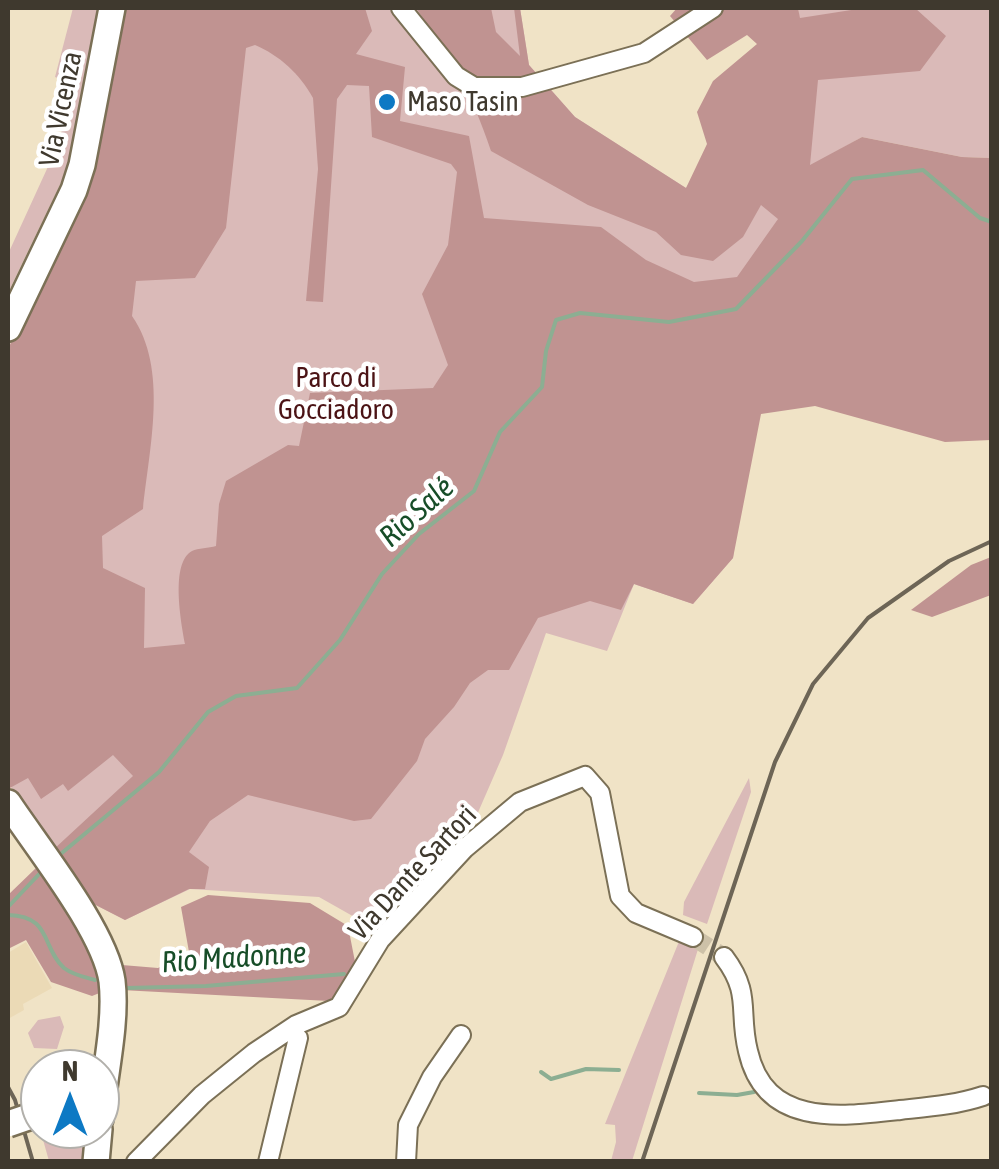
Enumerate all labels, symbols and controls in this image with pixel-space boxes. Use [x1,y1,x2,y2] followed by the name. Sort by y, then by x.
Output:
[32,48,90,170] street label: Via Vicenza
[407,85,519,119] place label: Maso Tasin
[376,91,398,113] marker: Maso Tasin
[278,361,394,427] park label: Parco di Gocciadoro
[372,469,462,555] water label: Rio Salé
[342,799,484,947] street label: Via Dante Sartori
[160,935,308,981] water label: Rio Madonne
[20,1049,120,1149] north arrow
[62,1055,78,1087] text: N

